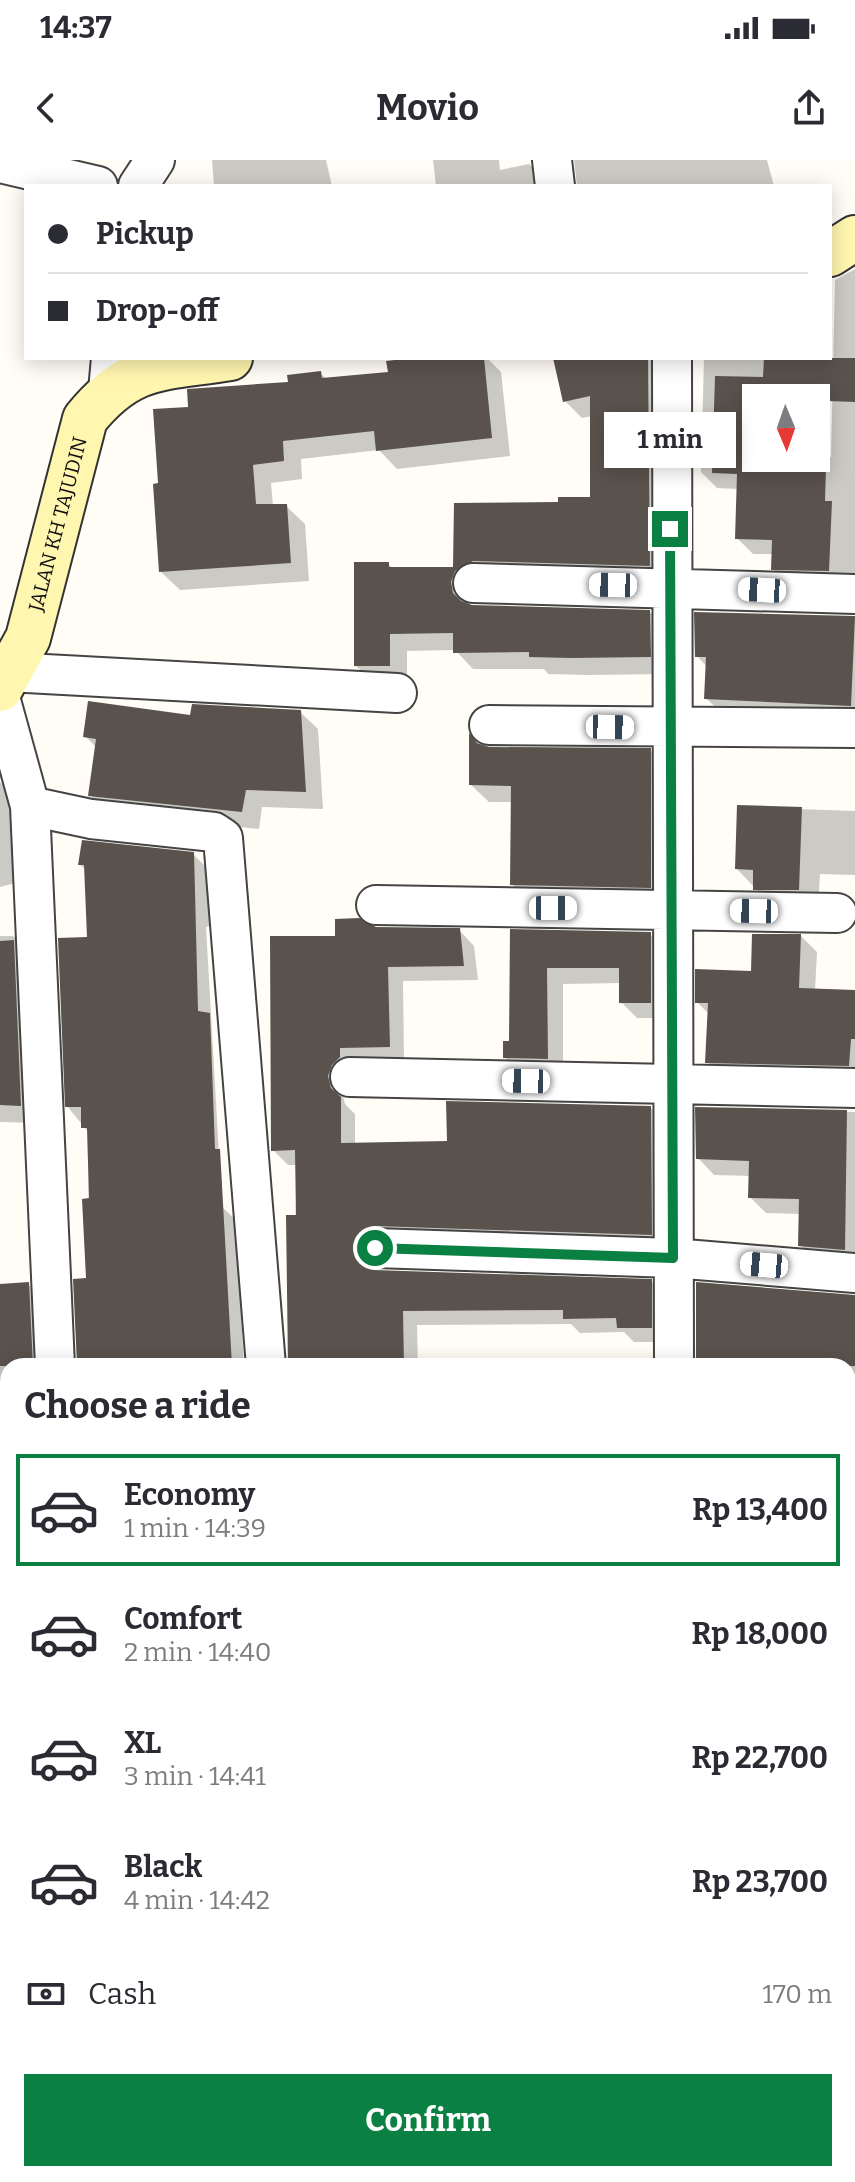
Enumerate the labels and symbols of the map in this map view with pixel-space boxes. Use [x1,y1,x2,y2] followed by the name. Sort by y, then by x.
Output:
[742,384,830,472] north arrow
[604,413,736,469] callout: 1 min
[23,434,92,615] street label: JALAN KH TAJUDIN
[652,511,688,547] route end
[589,573,637,597] car
[737,577,787,603] car
[586,715,634,739] car
[529,896,577,920] car
[730,899,778,923] car
[502,1069,550,1093] car
[357,1230,393,1266] route start
[739,1251,789,1279] car

